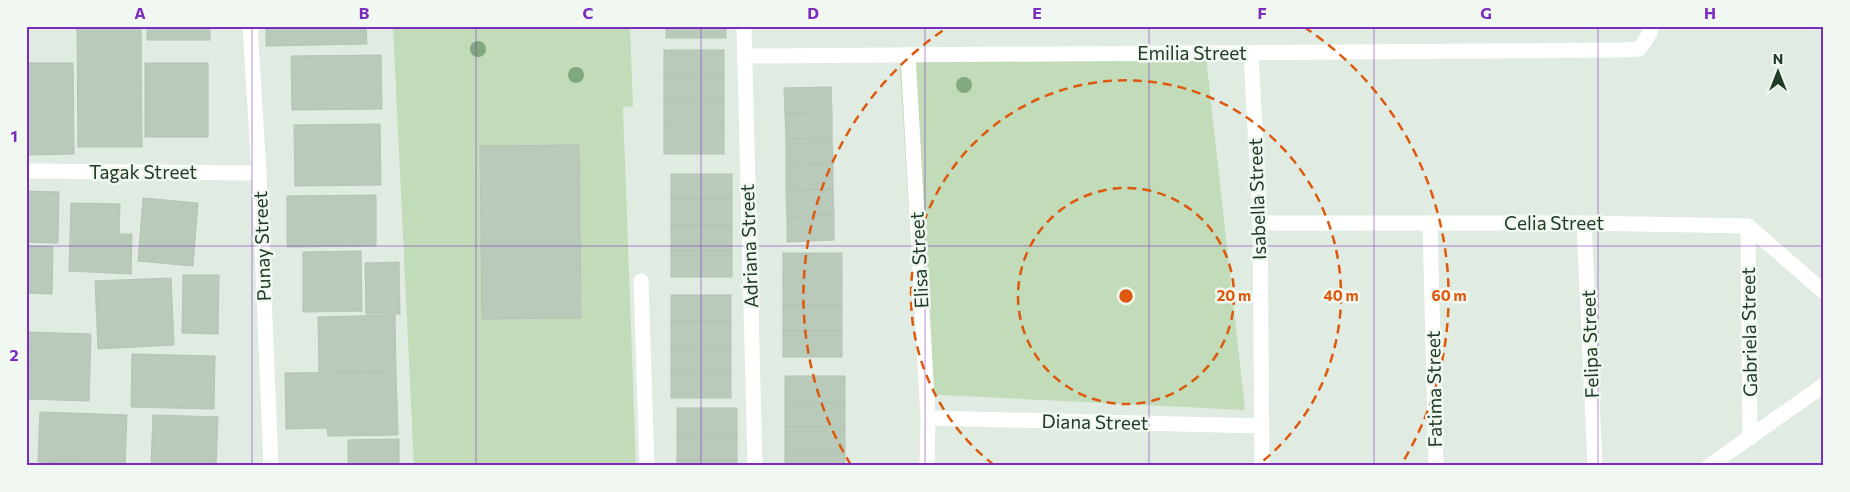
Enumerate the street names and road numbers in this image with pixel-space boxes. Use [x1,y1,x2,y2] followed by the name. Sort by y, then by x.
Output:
[1137,41,1247,64] street label: Emilia Street
[1243,137,1270,260] street label: Isabella Street
[89,160,197,183] street label: Tagak Street
[735,183,762,308] street label: Adriana Street
[248,190,275,302] street label: Punay Street
[904,211,933,309] street label: Elisa Street
[1504,211,1604,234] street label: Celia Street
[1736,267,1761,397] street label: Gabriela Street
[1576,289,1603,399] street label: Felipa Street
[1421,330,1446,448] street label: Fatima Street
[1041,409,1149,434] street label: Diana Street

